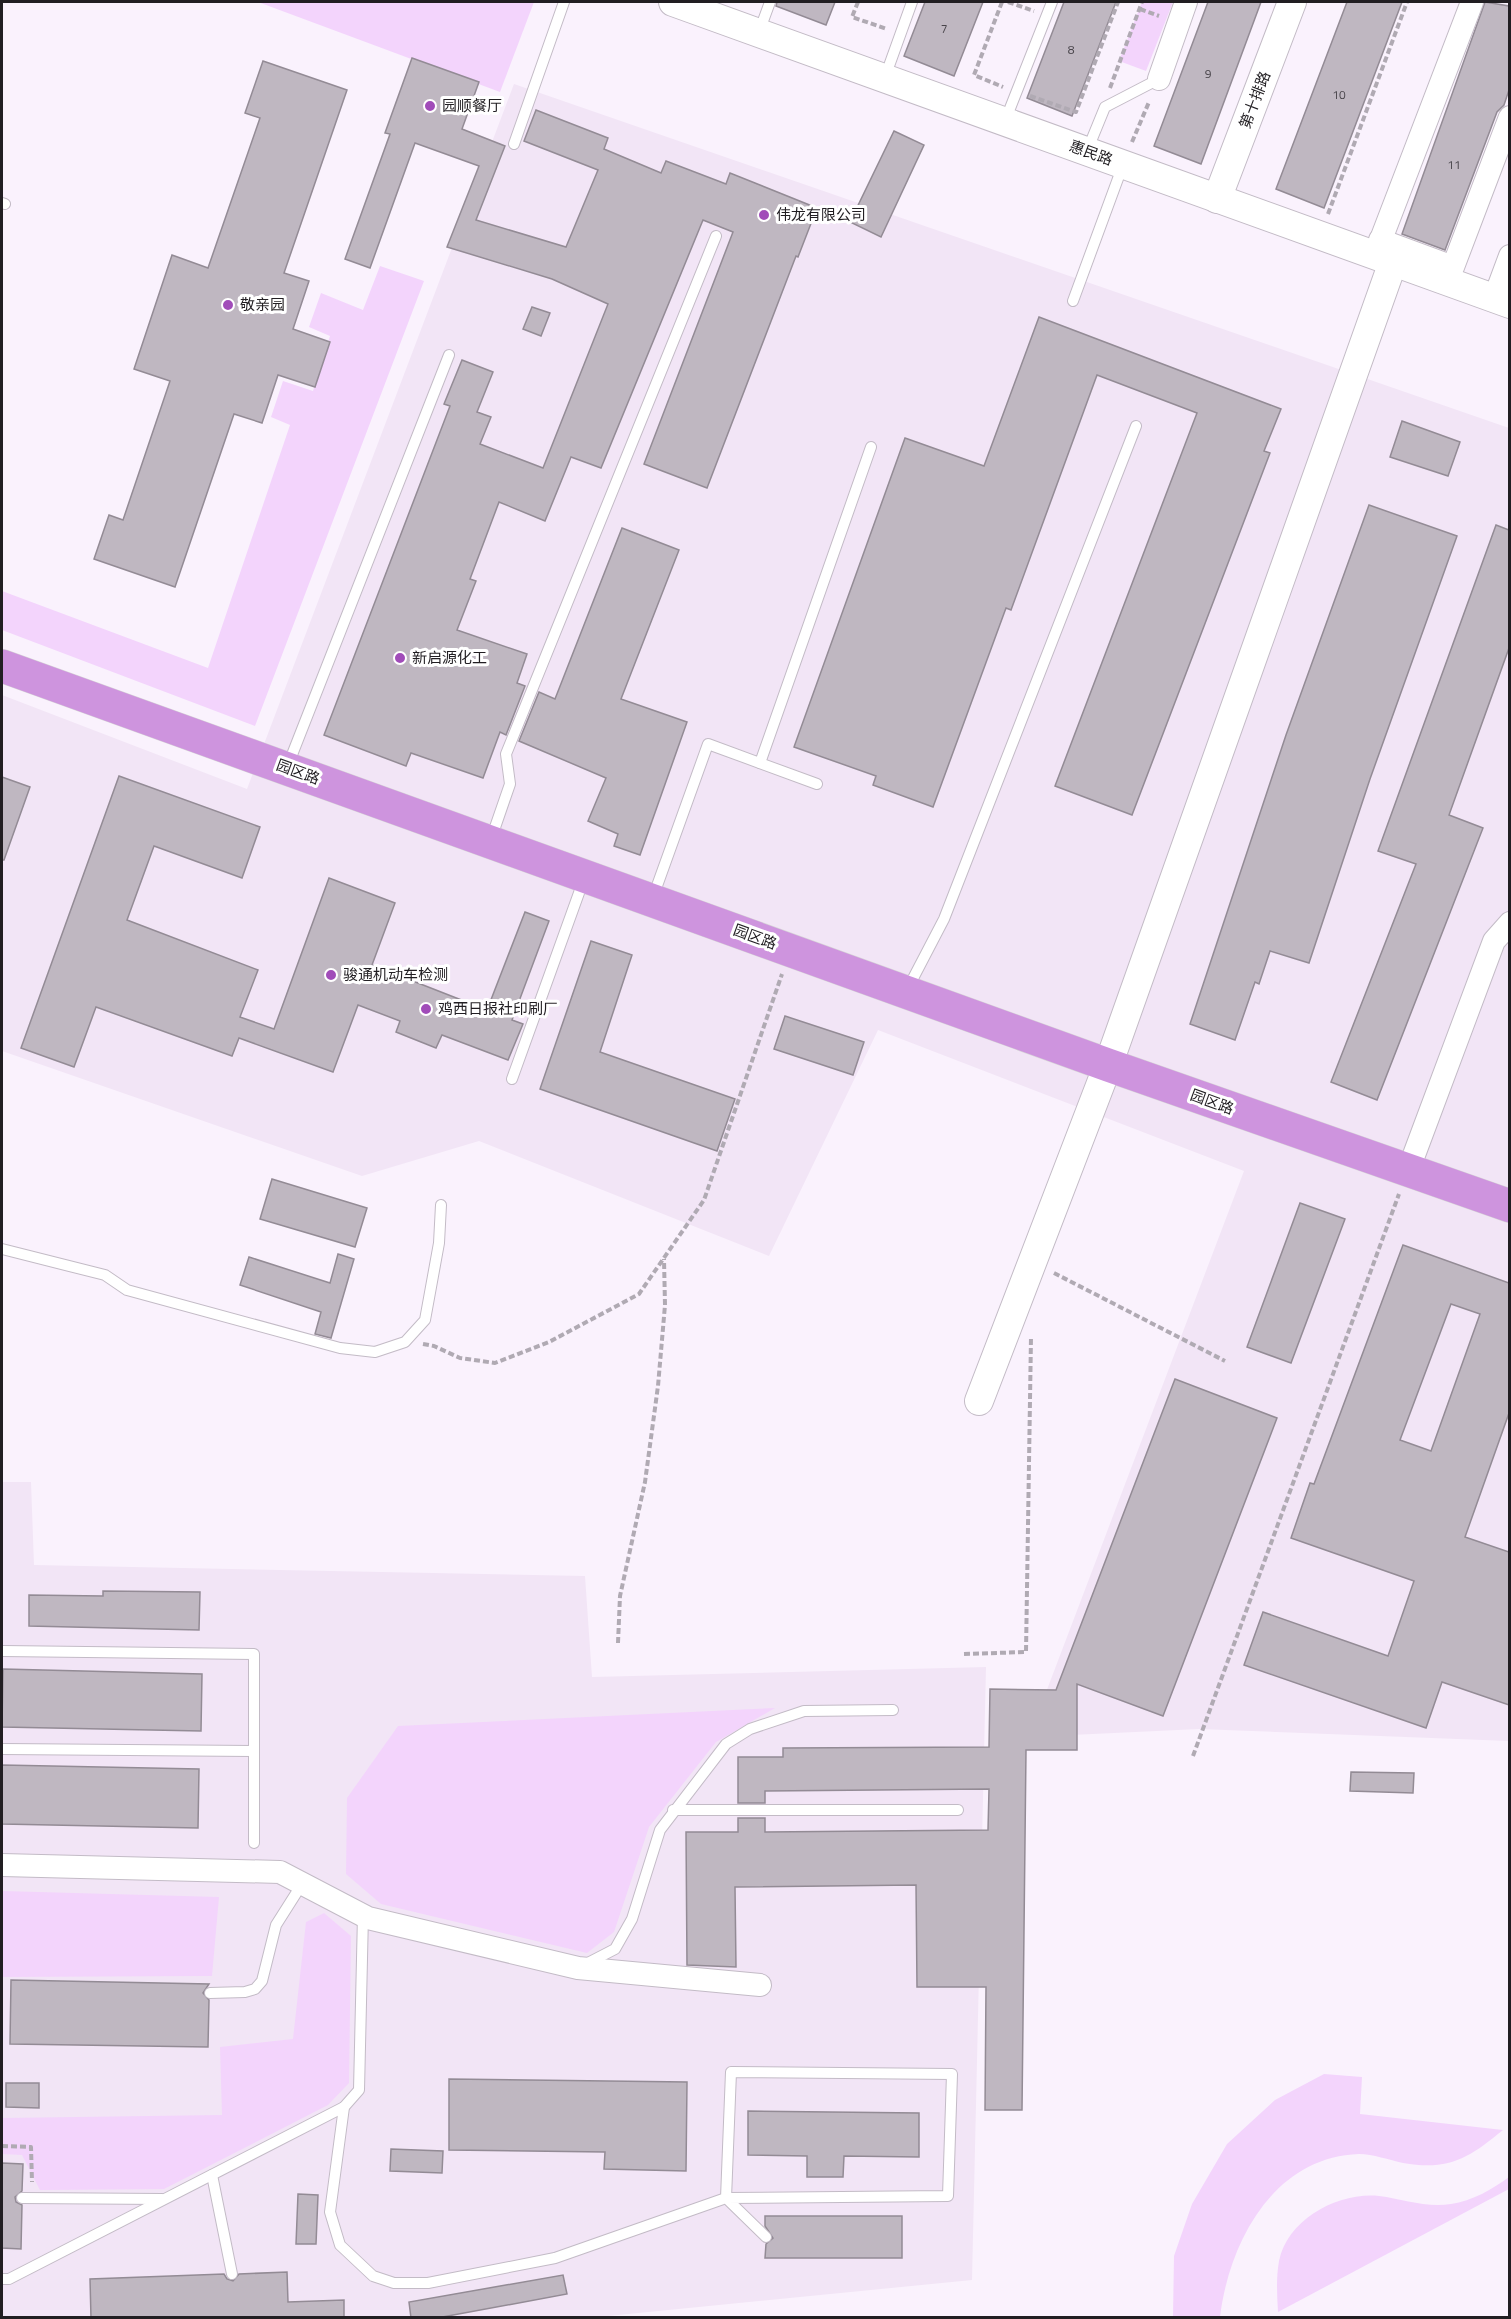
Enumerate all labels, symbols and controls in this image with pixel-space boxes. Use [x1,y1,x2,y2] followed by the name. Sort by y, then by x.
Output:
[941,19,947,38] house number: 7
[1068,40,1075,59] house number: 8
[1205,64,1212,83] house number: 9
[1233,68,1276,132] street label: 第十排路
[1332,85,1346,104] house number: 10
[442,94,502,117] place label: 园顺餐厅
[423,99,437,113] marker: 园顺餐厅
[1066,134,1116,171] street label: 惠民路
[1447,155,1461,174] house number: 11
[776,203,866,226] place label: 伟龙有限公司
[757,208,771,222] marker: 伟龙有限公司
[240,293,285,316] place label: 敬亲园
[221,298,235,312] marker: 敬亲园
[412,646,487,669] place label: 新启源化工
[393,651,407,665] marker: 新启源化工
[273,753,323,790] street label: 园区路
[730,918,780,955] street label: 园区路
[343,963,448,986] place label: 骏通机动车检测
[324,968,338,982] marker: 骏通机动车检测
[438,997,558,1020] place label: 鸡西日报社印刷厂
[419,1002,433,1016] marker: 鸡西日报社印刷厂
[1187,1083,1237,1120] street label: 园区路

